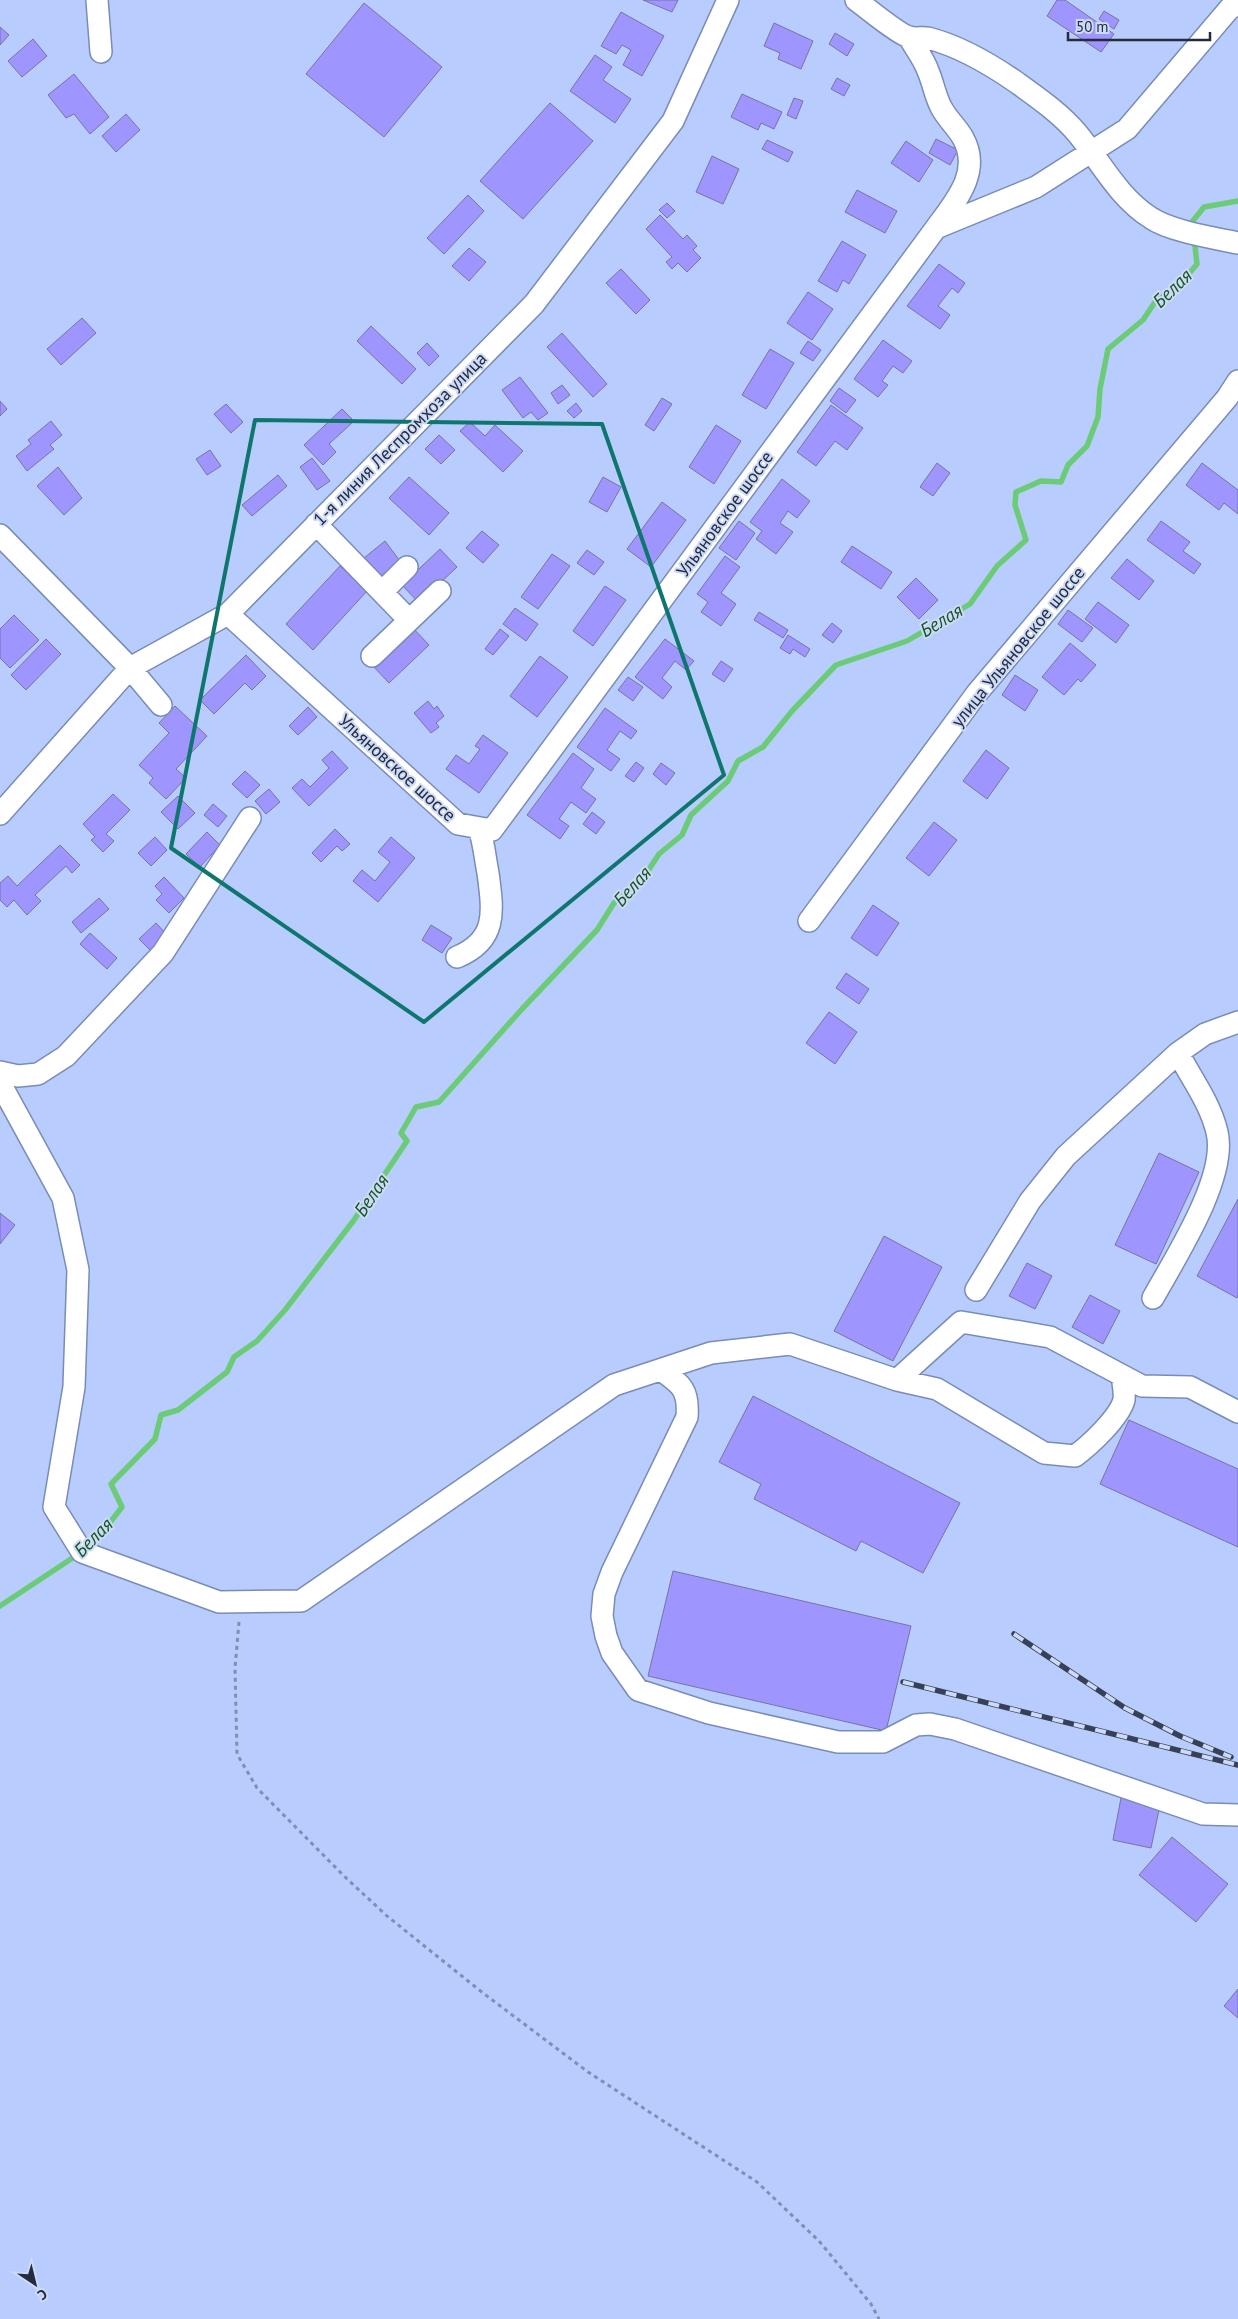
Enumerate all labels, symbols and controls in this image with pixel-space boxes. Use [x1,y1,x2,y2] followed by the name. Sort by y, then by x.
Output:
[1068,10,1210,42] scale bar
[1076,17,1109,36] text: 50 m
[1147,263,1197,313] water label: Белая
[308,347,491,530] street label: 1-я линия Леспромхоза улица
[671,446,778,581] street label: Ульяновское шоссе
[946,562,1090,732] street label: улица Ульяновское шоссе
[915,598,967,642] water label: Белая
[334,709,461,826] street label: Ульяновское шоссе
[608,861,656,911] water label: Белая
[348,1169,394,1221] water label: Белая
[68,1512,118,1562] water label: Белая
[10,2259,60,2309] north arrow
[34,2285,51,2304] text: С

